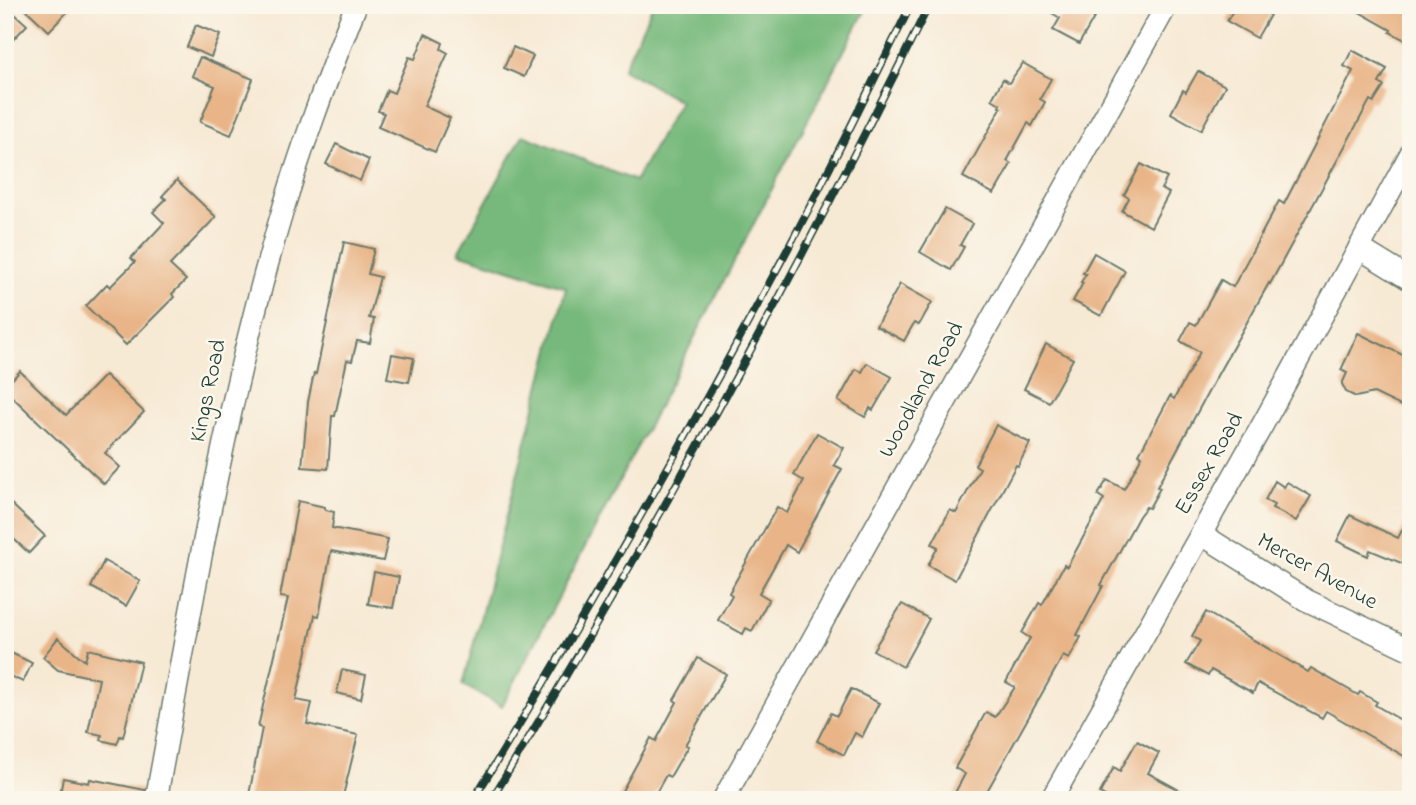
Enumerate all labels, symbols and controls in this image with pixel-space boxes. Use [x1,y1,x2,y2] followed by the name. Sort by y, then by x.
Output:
[871,316,973,464] street label: Woodland Road
[182,336,237,446] street label: Kings Road
[1167,406,1253,522] street label: Essex Road
[1251,525,1384,619] street label: Mercer Avenue

